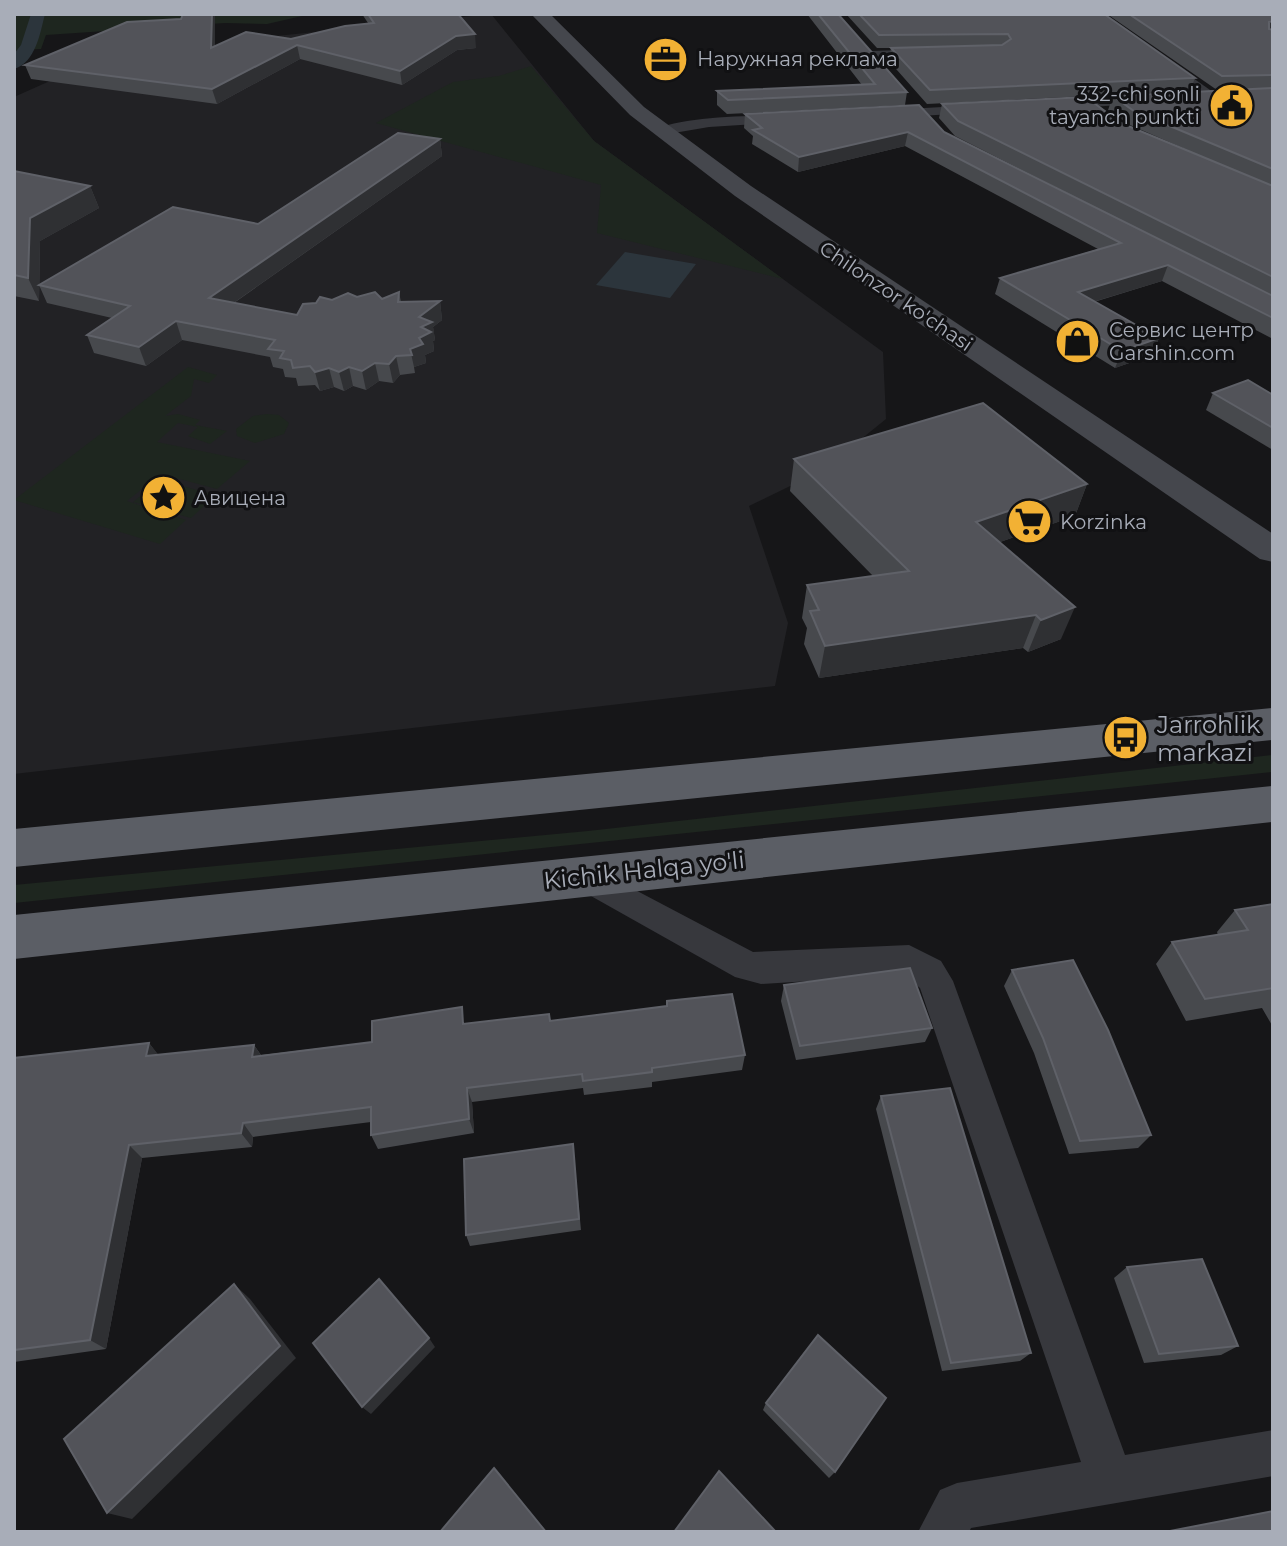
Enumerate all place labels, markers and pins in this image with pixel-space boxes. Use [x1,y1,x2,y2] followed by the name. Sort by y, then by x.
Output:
[642,35,690,83] office icon: Наружная реклама
[697,47,898,71] place label: Наружная реклама
[1049,82,1200,129] place label: 332-chi sonli tayanch punkti
[1207,82,1255,130] public building icon: 332-chi sonli tayanch punkti
[1054,317,1102,365] shop icon: Сервис центр Garshin.com
[1109,318,1254,365] place label: Сервис центр Garshin.com
[139,474,187,522] place icon: Авицена
[194,486,286,510] place label: Авицена
[1005,498,1053,546] supermarket icon: Korzinka
[1060,510,1147,534] place label: Korzinka
[1156,710,1261,767] place label: Jarrohlik markazi
[1102,714,1150,762] bus stop icon: Jarrohlik markazi

